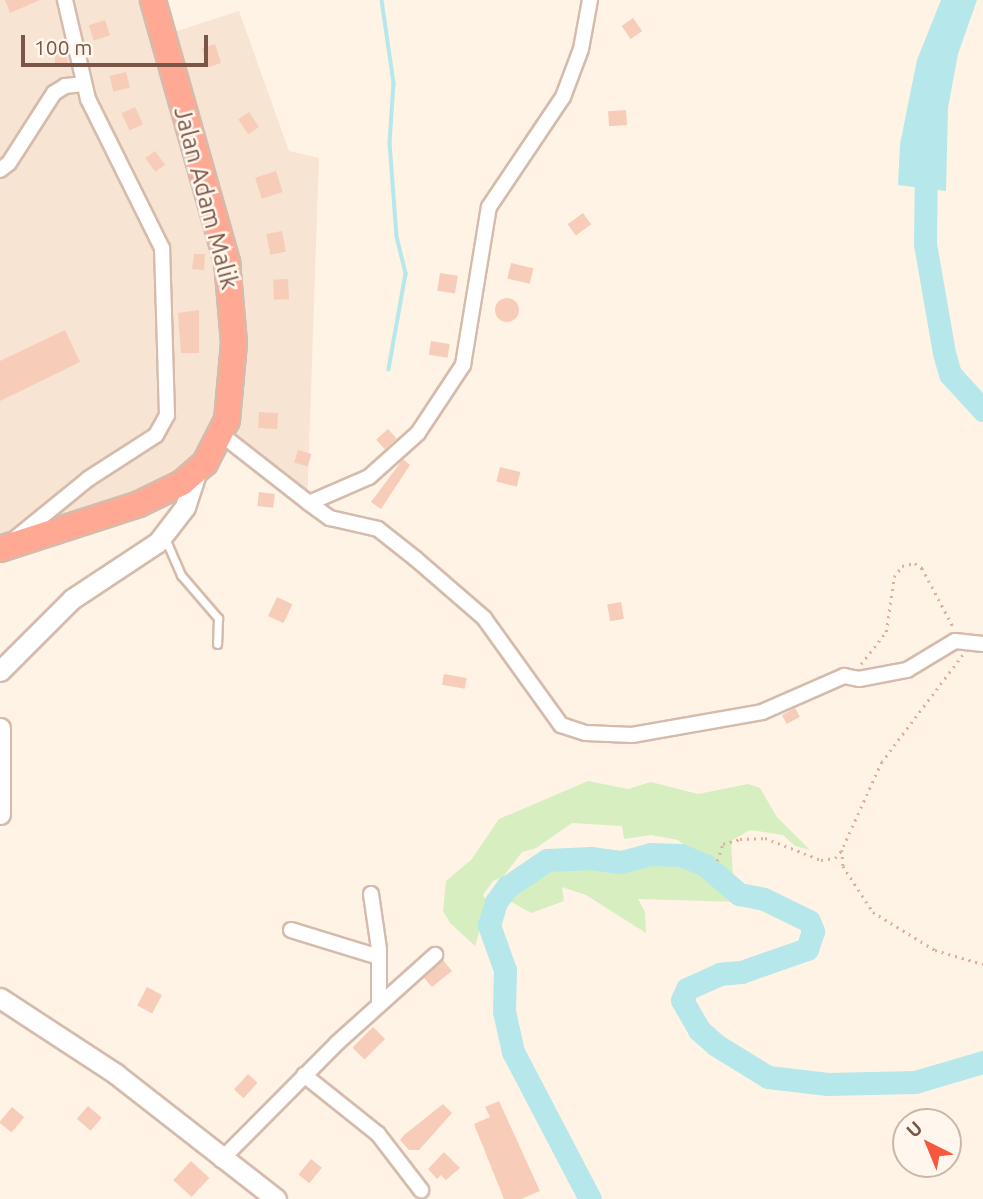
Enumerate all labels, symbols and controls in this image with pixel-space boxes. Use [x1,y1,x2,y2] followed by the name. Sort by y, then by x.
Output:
[24,21,212,65] scale bar
[34,35,92,59] text: 100 m
[168,104,244,292] street label: Jalan Adam Malik
[892,1108,962,1178] north arrow
[902,1117,926,1142] text: U

